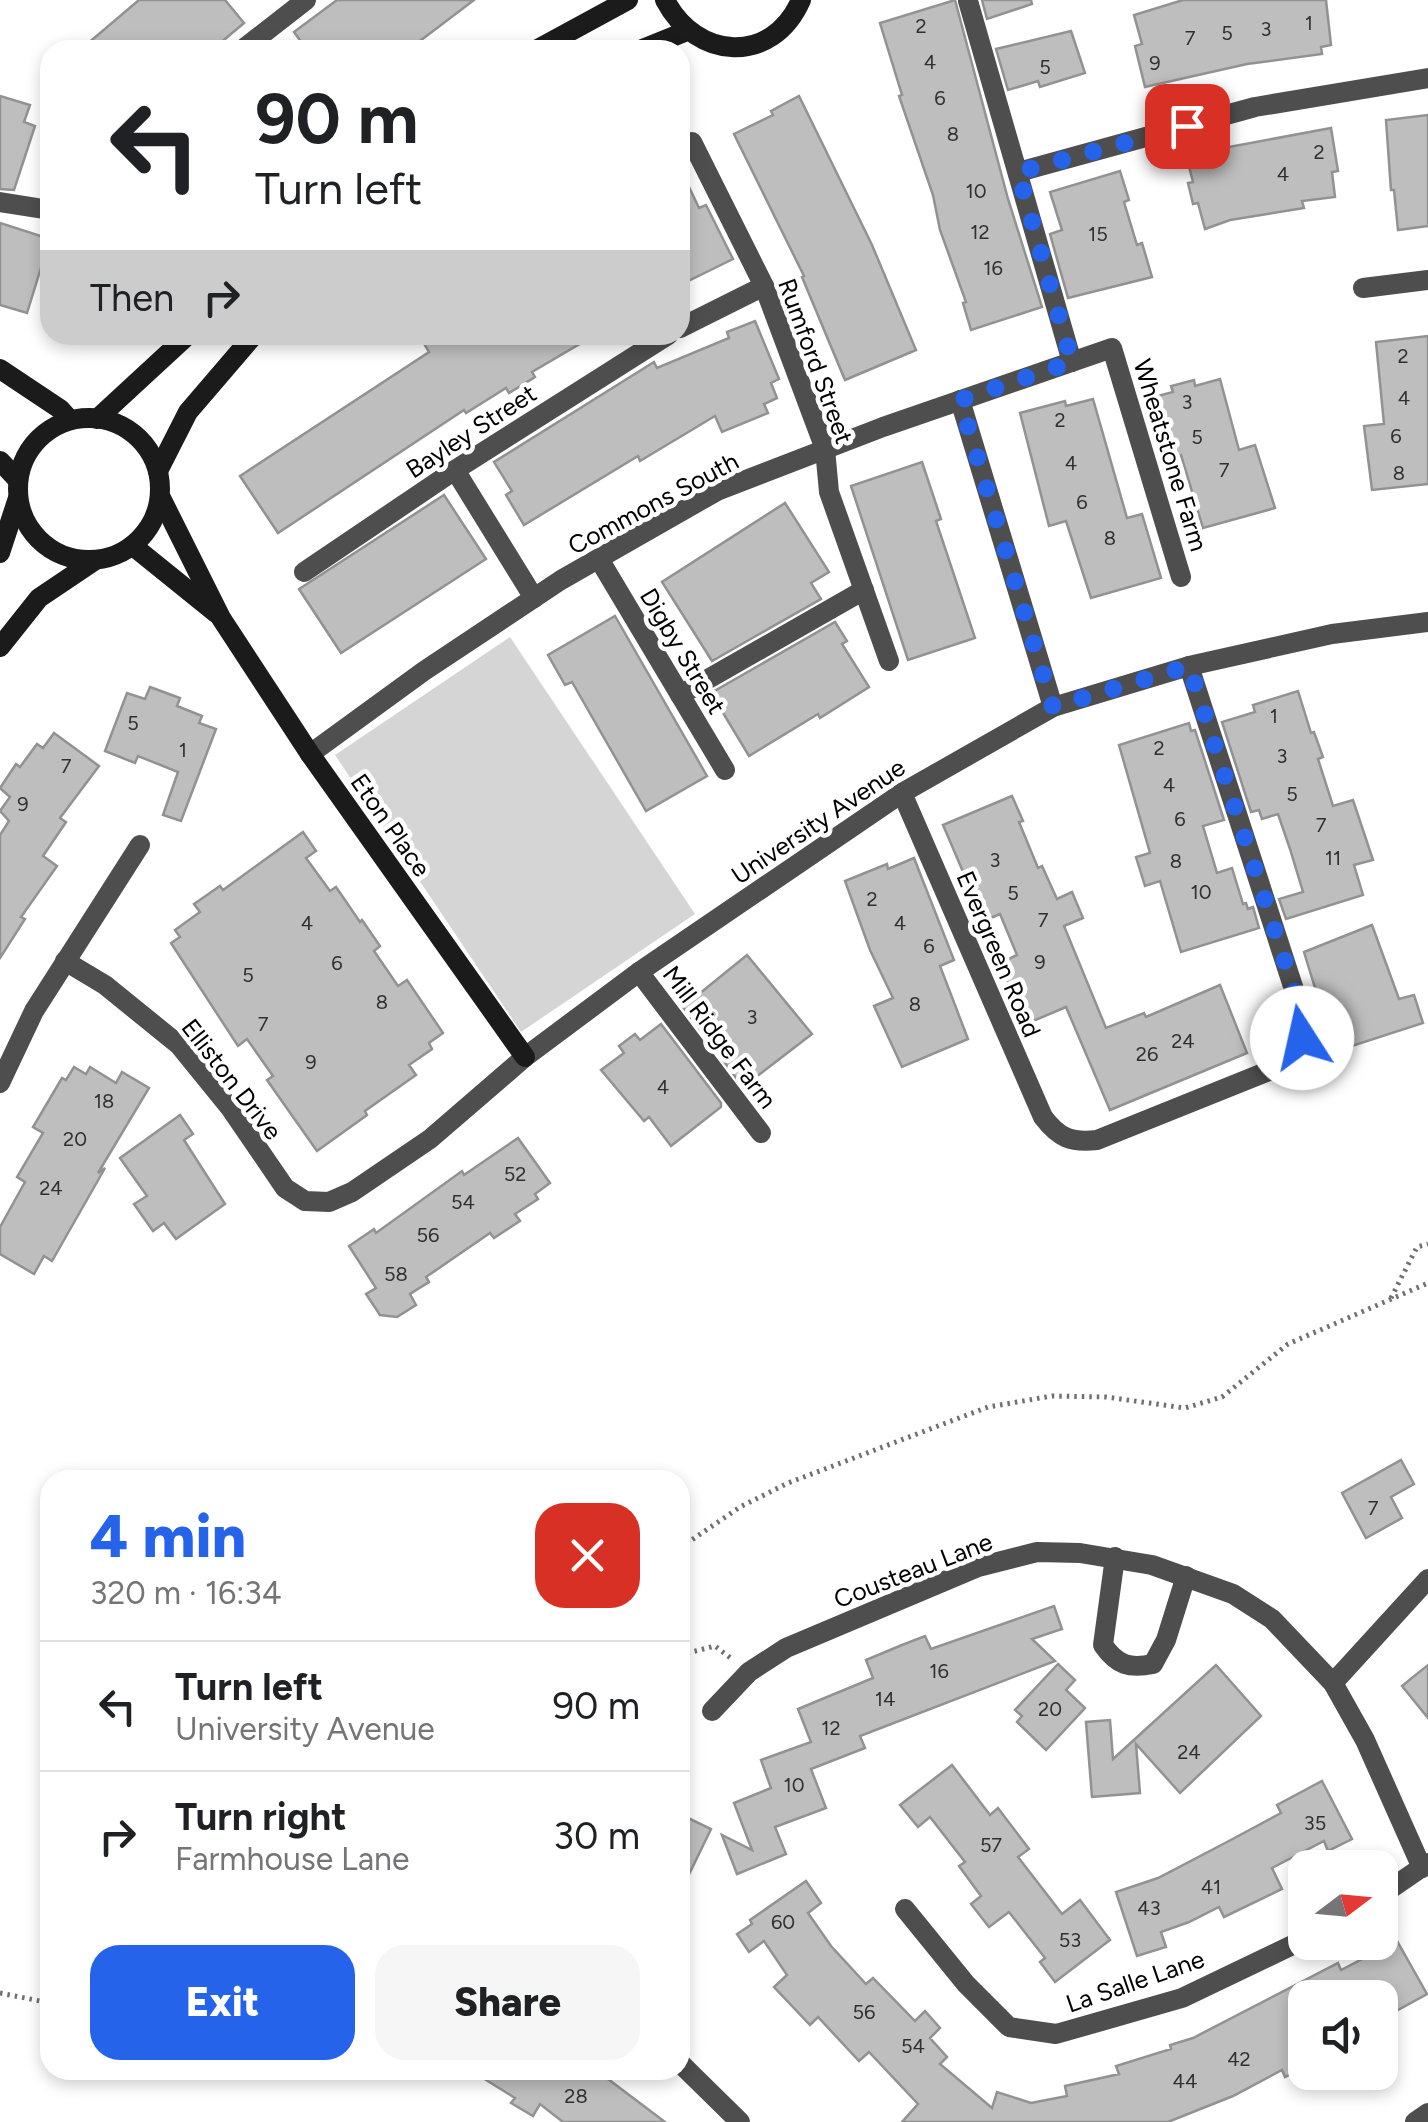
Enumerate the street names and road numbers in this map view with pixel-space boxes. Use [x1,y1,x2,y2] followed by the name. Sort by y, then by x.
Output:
[772,274,860,448] street label: Rumford Street
[1128,355,1214,555] street label: Wheatstone Farm
[400,378,542,484] street label: Bayley Street
[563,445,743,561] street label: Commons South
[634,583,732,719] street label: Digby Street
[725,752,911,890] street label: University Avenue
[345,768,437,882] street label: Eton Place
[950,866,1048,1042] street label: Evergreen Road
[657,960,783,1114] street label: Mill Ridge Farm
[176,1013,288,1145] street label: Elliston Drive
[829,1526,997,1614] street label: Cousteau Lane
[1062,1943,1208,2019] street label: La Salle Lane

